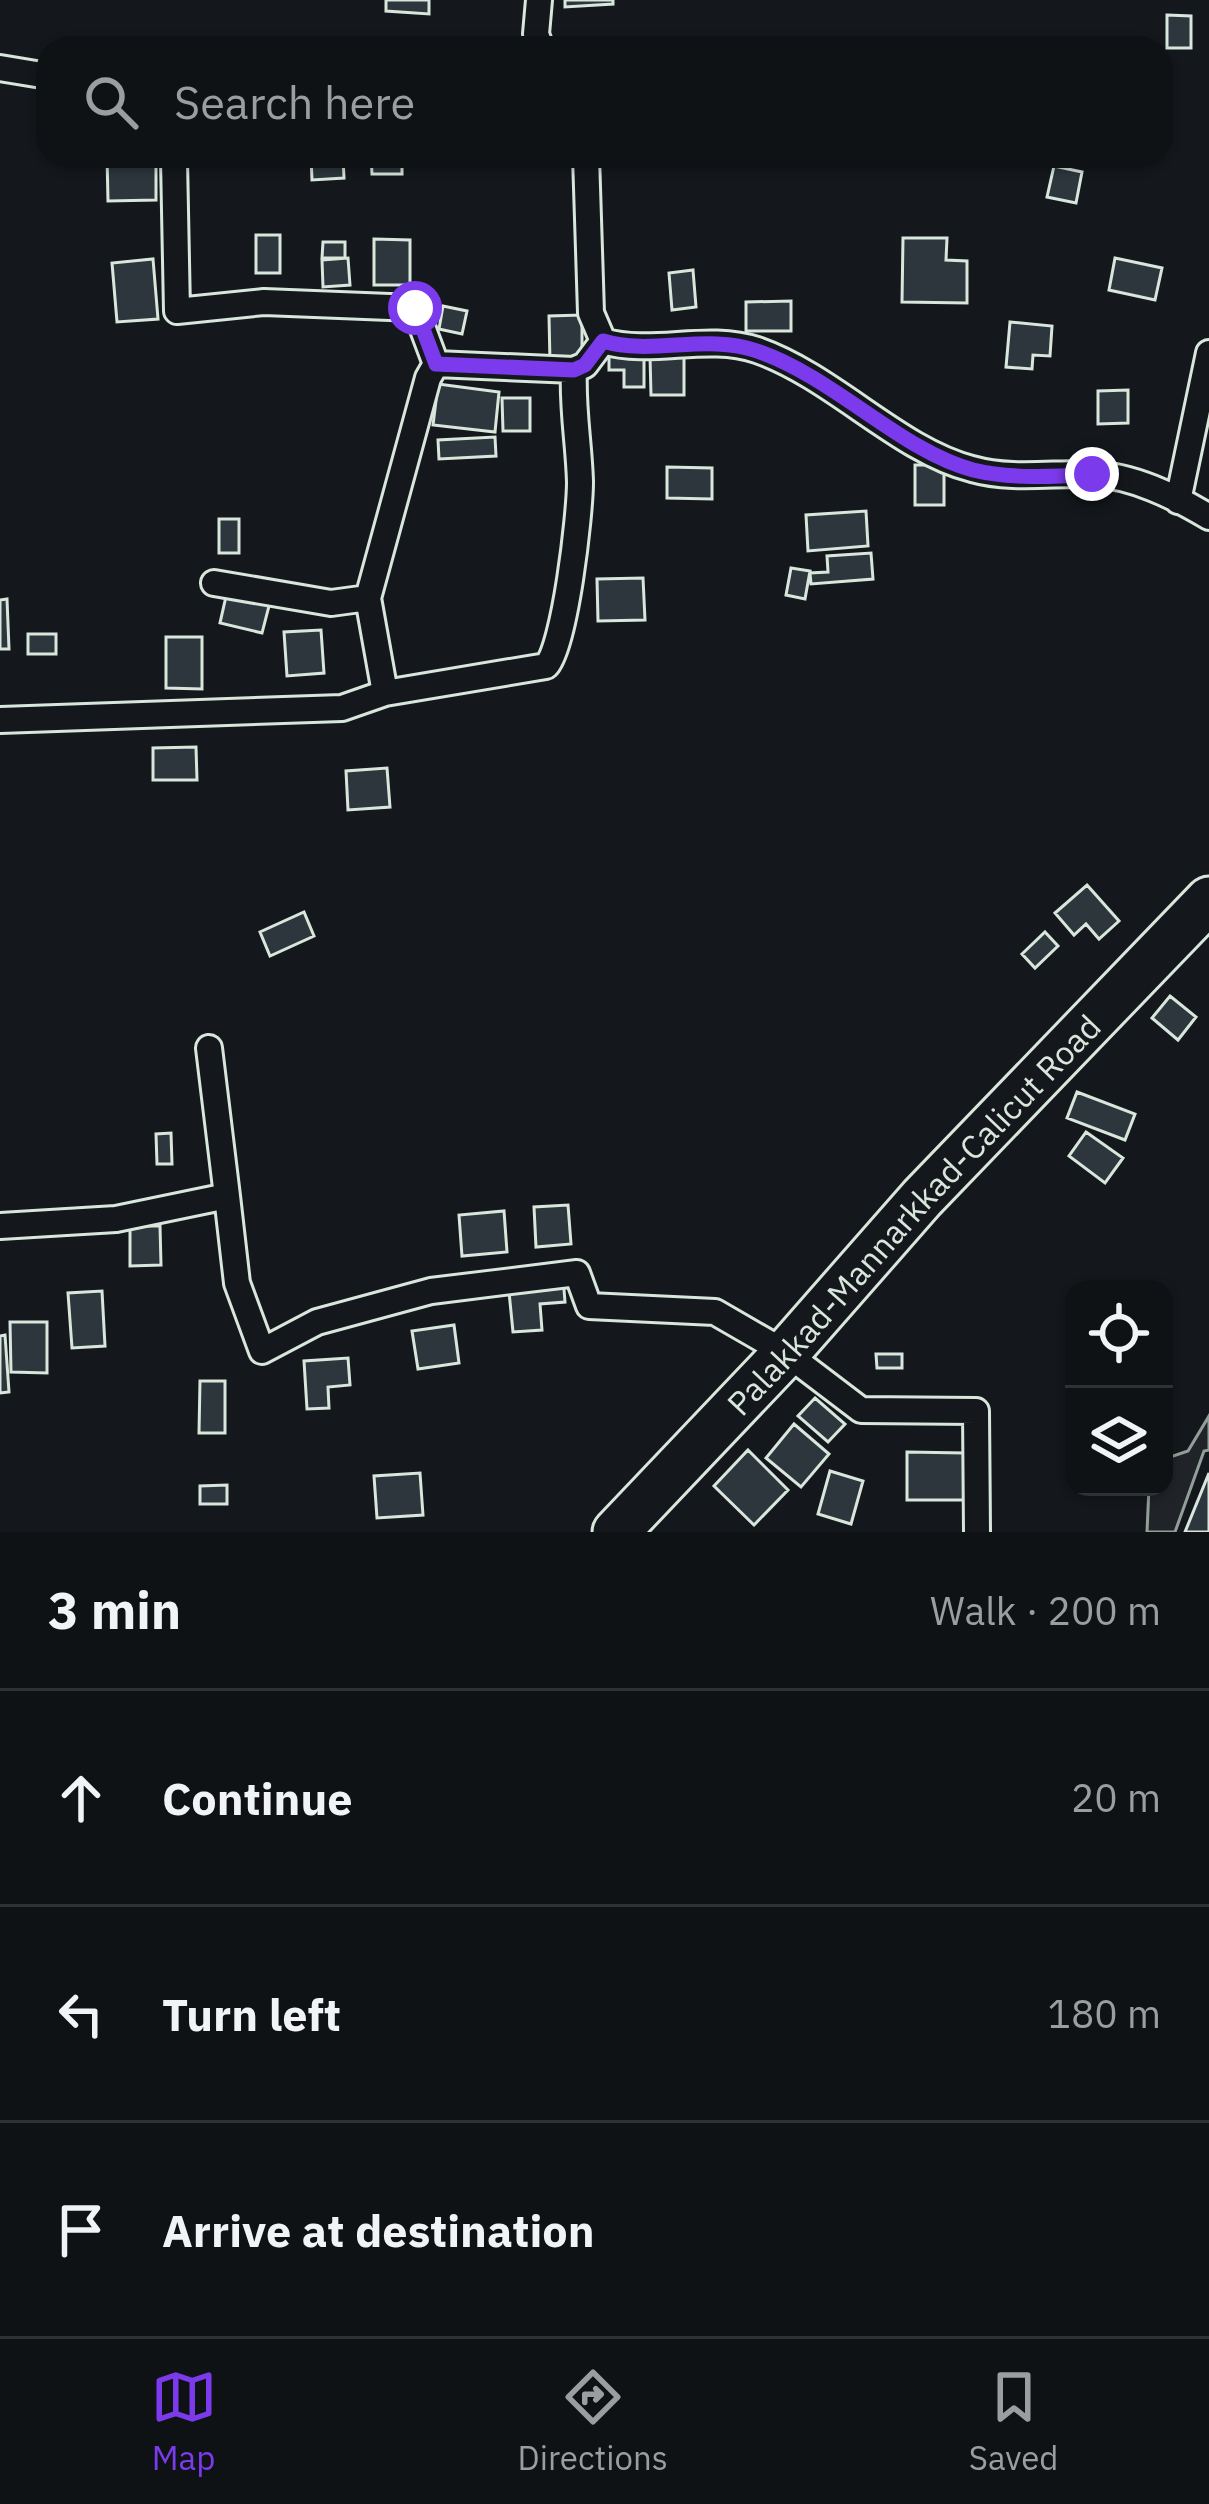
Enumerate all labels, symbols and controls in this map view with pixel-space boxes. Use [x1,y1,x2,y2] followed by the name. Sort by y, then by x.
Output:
[36,36,1173,168] search box
[78,69,144,135] icon: search
[174,73,415,131] text: Search here
[388,281,442,335] route start
[1065,447,1119,501] route end
[717,1005,1109,1424] street label: Palakkad-Mannarkkad-Calicut Road
[1065,1280,1173,1496] map controls
[1065,1280,1173,1388] button: locate
[1065,1388,1173,1496] button: layers
[48,1577,181,1643] text: 3 min
[930,1585,1161,1636] text: Walk · 200 m
[48,1765,114,1831] icon: ahead
[162,1769,353,1827] text: Continue
[1071,1772,1161,1823] text: 20 m
[48,1981,114,2047] icon: left
[162,1985,341,2043] text: Turn left
[1048,1988,1161,2039] text: 180 m
[48,2197,114,2263] icon: arrive
[162,2201,595,2259] text: Arrive at destination
[151,2364,217,2479] tab: Map
[518,2364,668,2479] tab: Directions
[969,2364,1058,2479] tab: Saved

